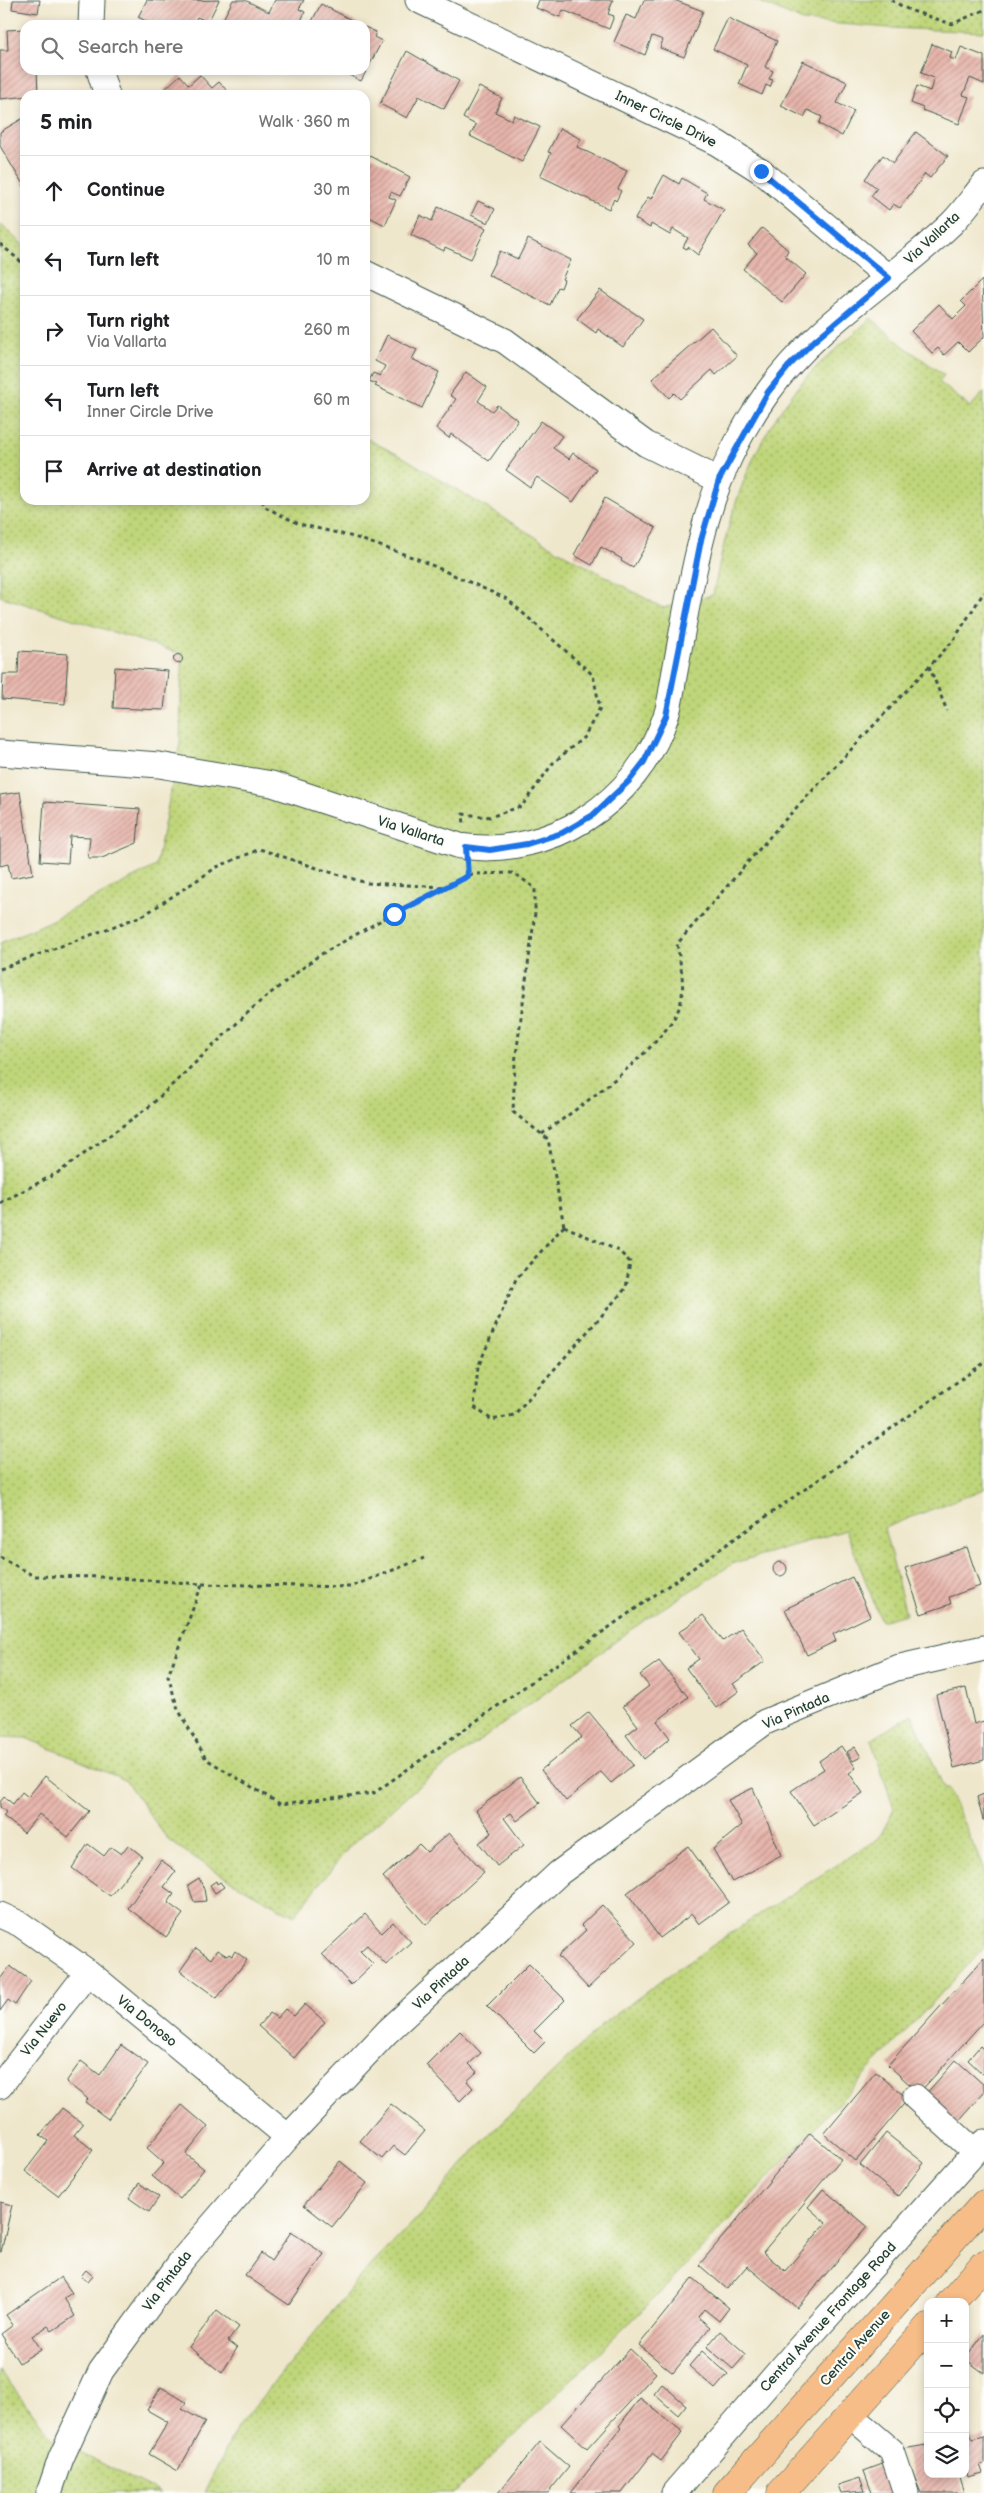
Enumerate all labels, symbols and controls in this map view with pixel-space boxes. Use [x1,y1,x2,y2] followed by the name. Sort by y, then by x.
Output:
[20,20,370,75] search box
[38,34,66,62] icon: search
[78,36,183,59] text: Search here
[613,87,719,151] street label: Inner Circle Drive
[40,110,93,135] text: 5 min
[259,113,350,132] text: Walk · 360 m
[750,160,773,183] route end
[40,177,68,205] icon: ahead
[87,179,165,202] text: Continue
[313,181,350,200] text: 30 m
[901,208,963,268] street label: Via Vallarta
[40,247,68,275] icon: left
[87,249,159,272] text: Turn left
[317,251,350,270] text: 10 m
[87,310,170,333] text: Turn right
[40,317,68,345] icon: right
[304,321,350,340] text: 260 m
[87,333,167,352] text: Via Vallarta
[87,380,159,403] text: Turn left
[40,387,68,415] icon: left
[313,391,350,410] text: 60 m
[87,403,214,422] text: Inner Circle Drive
[40,457,68,485] icon: arrive
[87,459,262,482] text: Arrive at destination
[375,812,447,850] street label: Via Vallarta
[383,903,406,926] route start
[760,1689,832,1733] street label: Via Pintada
[409,1952,473,2014] street label: Via Pintada
[114,1992,180,2050] street label: Via Donoso
[17,1998,71,2060] street label: Via Nuevo
[756,2239,900,2395] street label: Central Avenue Frontage Road
[139,2247,195,2315] street label: Via Pintada
[924,2298,969,2478] map controls
[924,2298,969,2343] button: +
[816,2306,894,2390] street label: Central Avenue
[924,2343,969,2388] button: −
[924,2388,969,2433] button: locate
[924,2433,969,2478] button: layers

